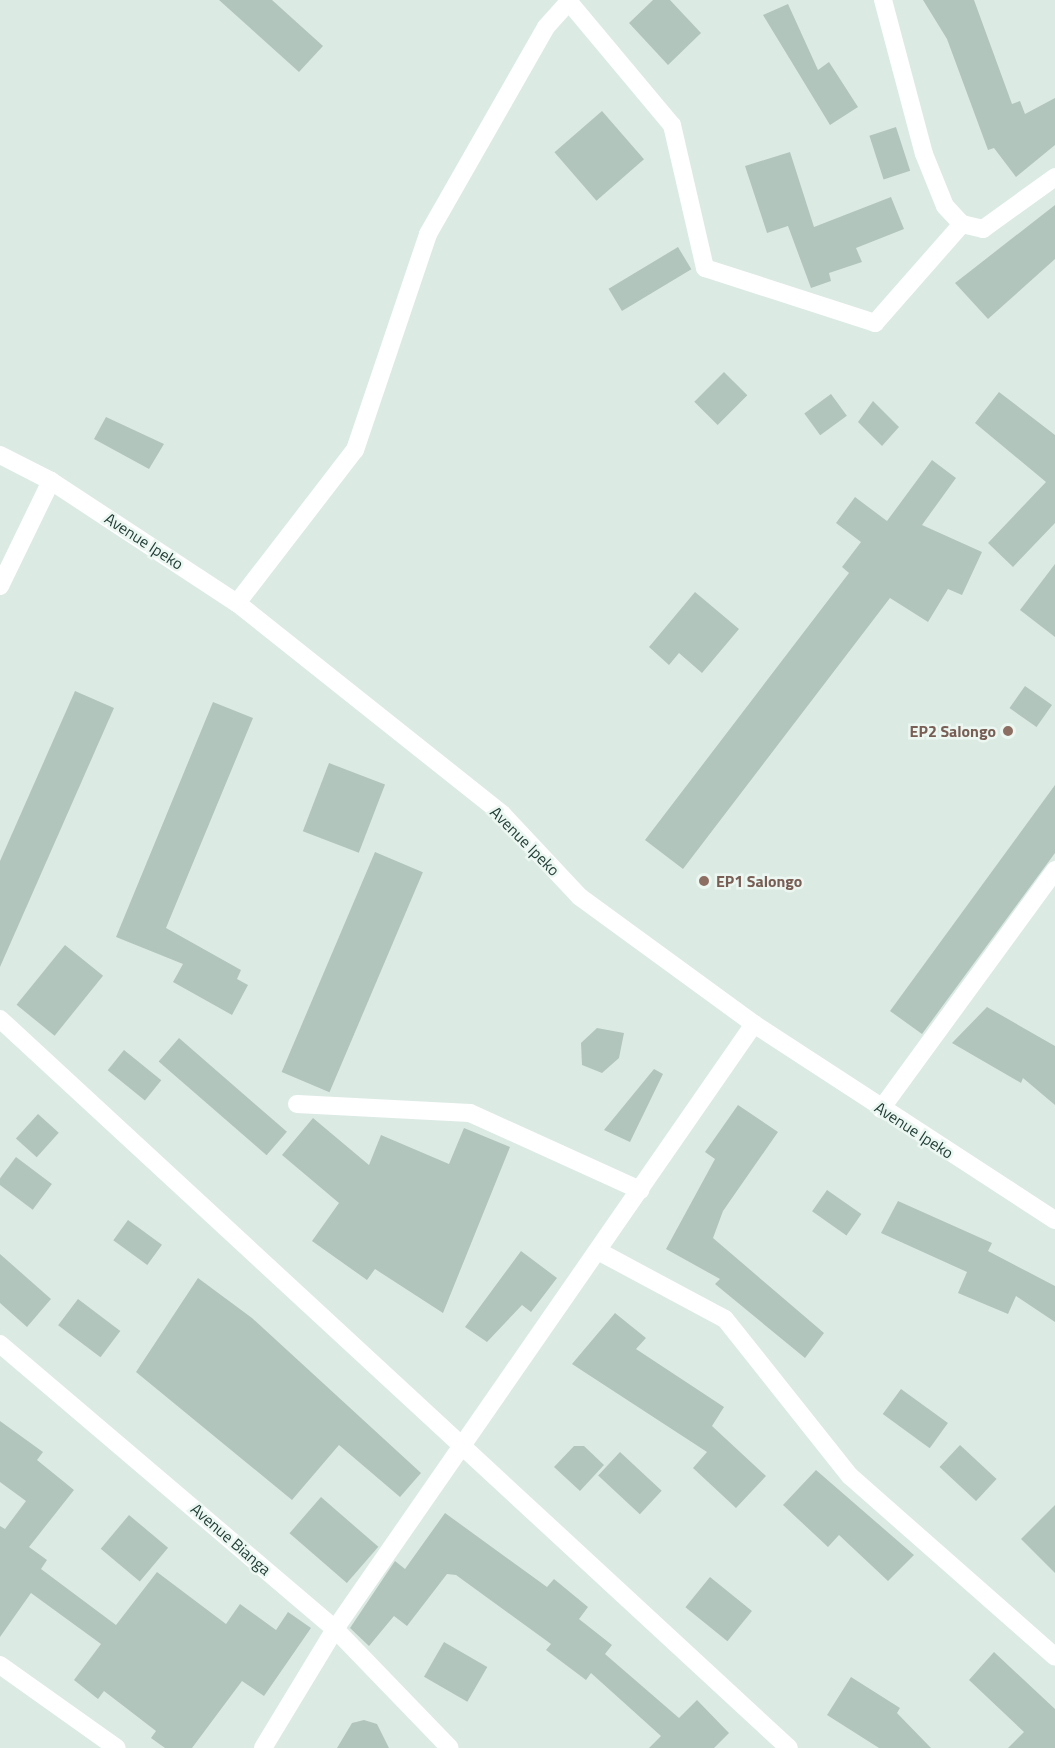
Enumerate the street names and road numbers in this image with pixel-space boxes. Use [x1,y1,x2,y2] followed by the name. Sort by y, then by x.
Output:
[101,508,187,574] street label: Avenue Ipeko
[486,802,564,880] street label: Avenue Ipeko
[871,1097,957,1163] street label: Avenue Ipeko
[187,1499,275,1579] street label: Avenue Bianga

